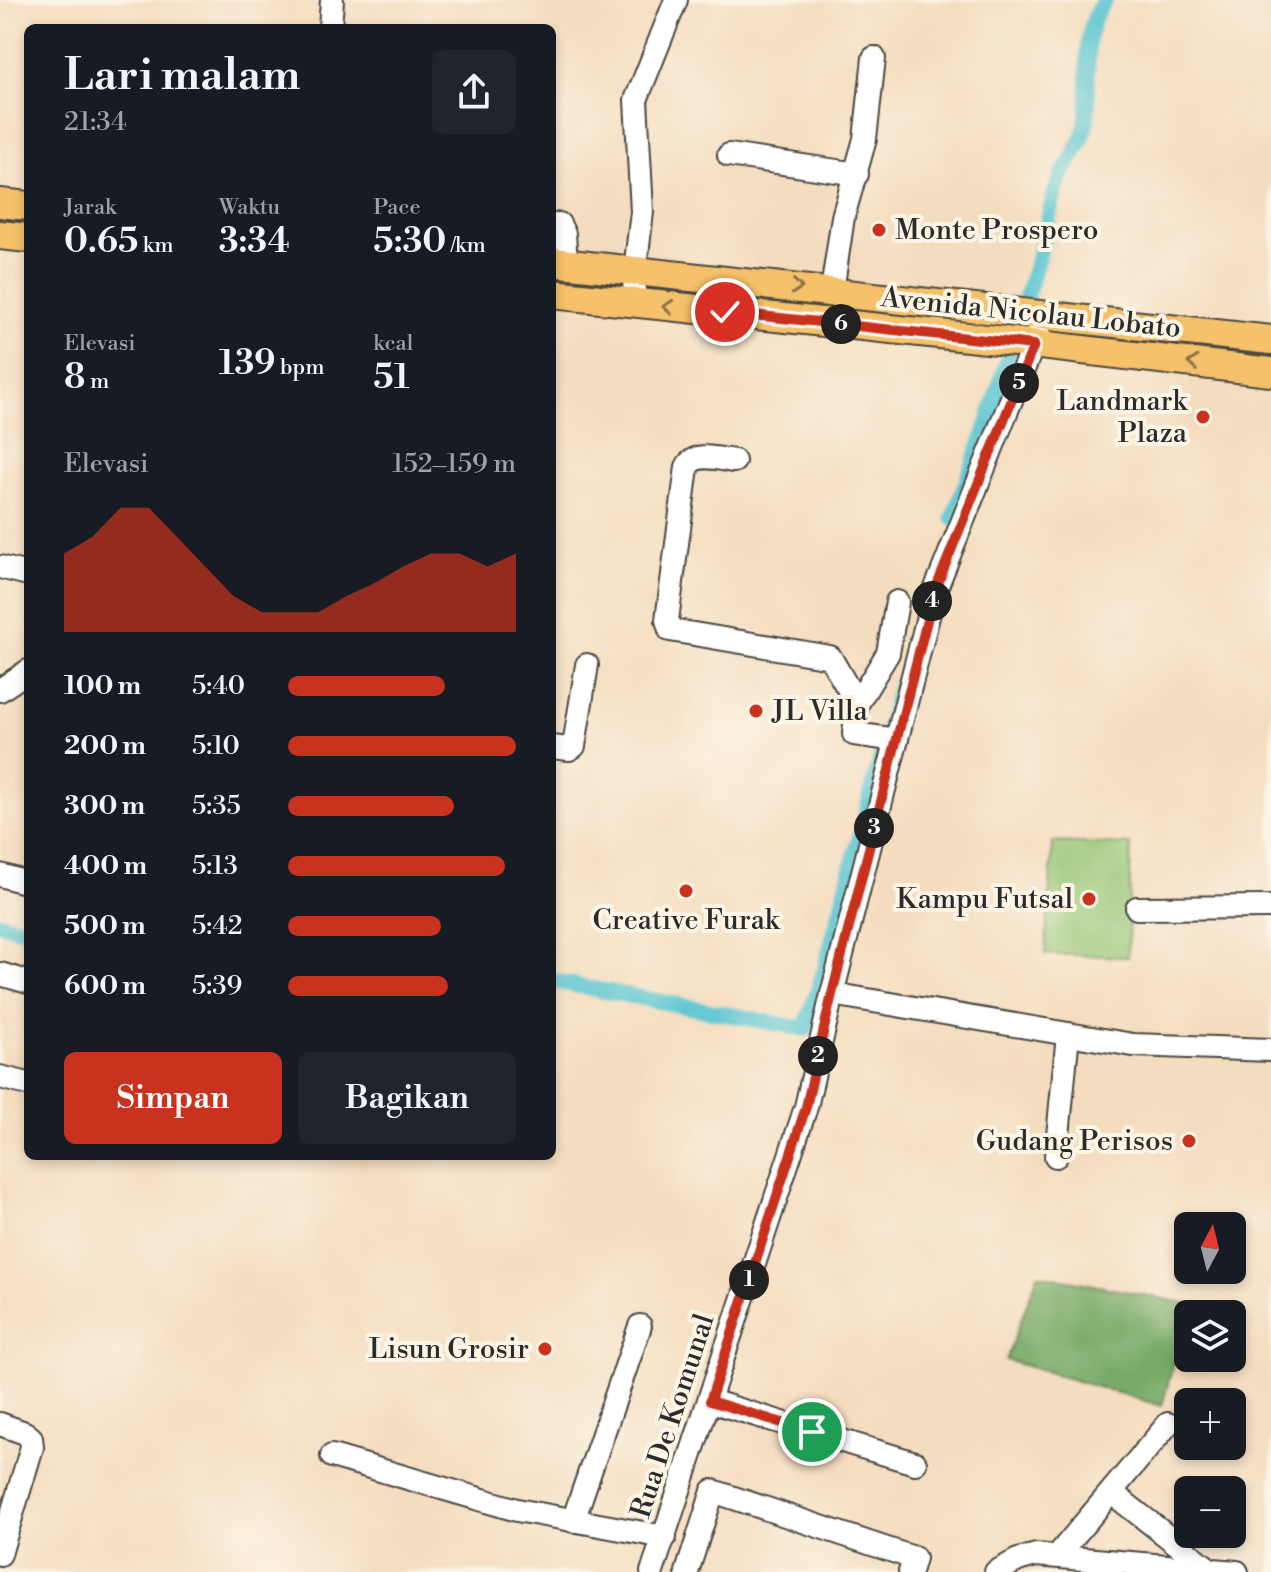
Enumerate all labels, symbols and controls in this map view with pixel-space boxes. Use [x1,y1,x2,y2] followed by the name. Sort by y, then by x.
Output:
[64,48,300,103] text: Lari malam
[432,50,516,134] button: share
[64,106,126,138] text: 21:34
[64,194,117,221] text: Jarak
[219,194,280,221] text: Waktu
[373,194,421,221] text: Pace
[895,213,1099,248] place label: Monte Prospero
[64,221,138,263] text: 0.65
[219,221,290,263] text: 3:34
[373,221,446,263] text: 5:30
[870,221,888,239] marker: Monte Prospero
[138,232,174,259] text: km
[446,232,486,259] text: /km
[691,278,759,346] pin
[791,279,804,296] one-way arrow
[878,280,1183,346] street label: Avenida Nicolau Lobato
[703,290,747,334] icon: check
[661,298,674,315] one-way arrow
[821,304,861,344] pin: 6
[834,310,848,337] text: 6
[64,330,136,357] text: Elevasi
[373,330,413,357] text: kcal
[219,343,275,385] text: 139
[275,354,325,381] text: bpm
[1187,355,1200,372] one-way arrow
[64,357,85,399] text: 8
[373,357,409,399] text: 51
[999,363,1039,403] pin: 5
[85,368,109,395] text: m
[1012,369,1026,396] text: 5
[1057,384,1188,451] place label: Landmark Plaza
[1194,408,1212,426] marker: Landmark Plaza
[64,448,149,480] text: Elevasi
[392,448,516,480] text: 152–159 m
[912,581,952,621] pin: 4
[925,587,939,614] text: 4
[64,670,141,702] text: 100 m
[192,670,245,702] text: 5:40
[771,694,868,729] place label: JL Villa
[747,702,765,720] marker: JL Villa
[64,730,146,762] text: 200 m
[192,730,240,762] text: 5:10
[64,790,145,822] text: 300 m
[192,790,241,822] text: 5:35
[854,808,894,848] pin: 3
[867,814,881,841] text: 3
[64,850,147,882] text: 400 m
[192,850,238,882] text: 5:13
[677,882,695,900] marker: Creative Furak
[896,882,1073,917] place label: Kampu Futsal
[1080,890,1098,908] marker: Kampu Futsal
[593,903,781,938] place label: Creative Furak
[64,910,146,942] text: 500 m
[192,910,243,942] text: 5:42
[64,970,146,1002] text: 600 m
[192,970,242,1002] text: 5:39
[798,1036,838,1076] pin: 2
[811,1042,825,1069] text: 2
[64,1052,282,1144] button: Simpan
[298,1052,516,1144] button: Bagikan
[976,1124,1173,1159] place label: Gudang Perisos
[1180,1132,1198,1150] marker: Gudang Perisos
[1174,1212,1246,1284] north arrow
[1174,1212,1246,1548] map controls
[729,1260,769,1300] pin: 1
[744,1266,754,1293] text: 1
[1174,1300,1246,1372] button: layers
[624,1310,722,1522] street label: Rua De Komunal
[369,1332,529,1367] place label: Lisun Grosir
[536,1340,554,1358] marker: Lisun Grosir
[1174,1388,1246,1460] button: +
[778,1398,846,1466] pin
[790,1410,834,1454] icon: arrive
[1174,1476,1246,1548] button: −

